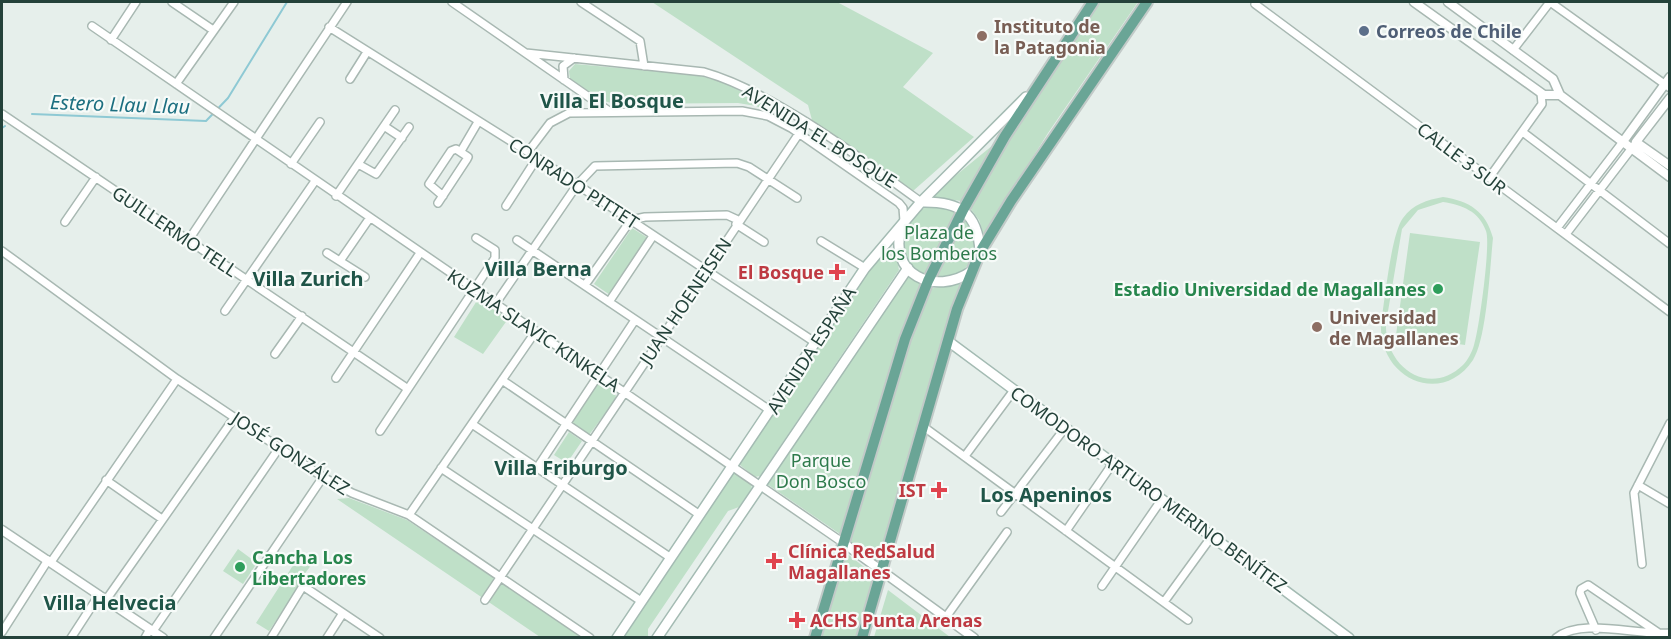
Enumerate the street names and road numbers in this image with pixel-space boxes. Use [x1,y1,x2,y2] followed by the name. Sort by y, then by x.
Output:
[738,79,902,193] street label: AVENIDA EL BOSQUE
[1413,117,1511,199] street label: CALLE 3 SUR
[504,132,644,234] street label: CONRADO PITTET
[108,180,242,282] street label: GUILLERMO TELL
[632,233,736,371] street label: JUAN HOENEISEN
[443,263,625,397] street label: KUZMA SLAVIC KINKELA
[761,281,861,418] street label: AVENIDA ESPAÑA
[1006,380,1292,598] street label: COMODORO ARTURO MERINO BENÍTEZ
[226,405,355,500] street label: JOSÉ GONZÁLEZ

